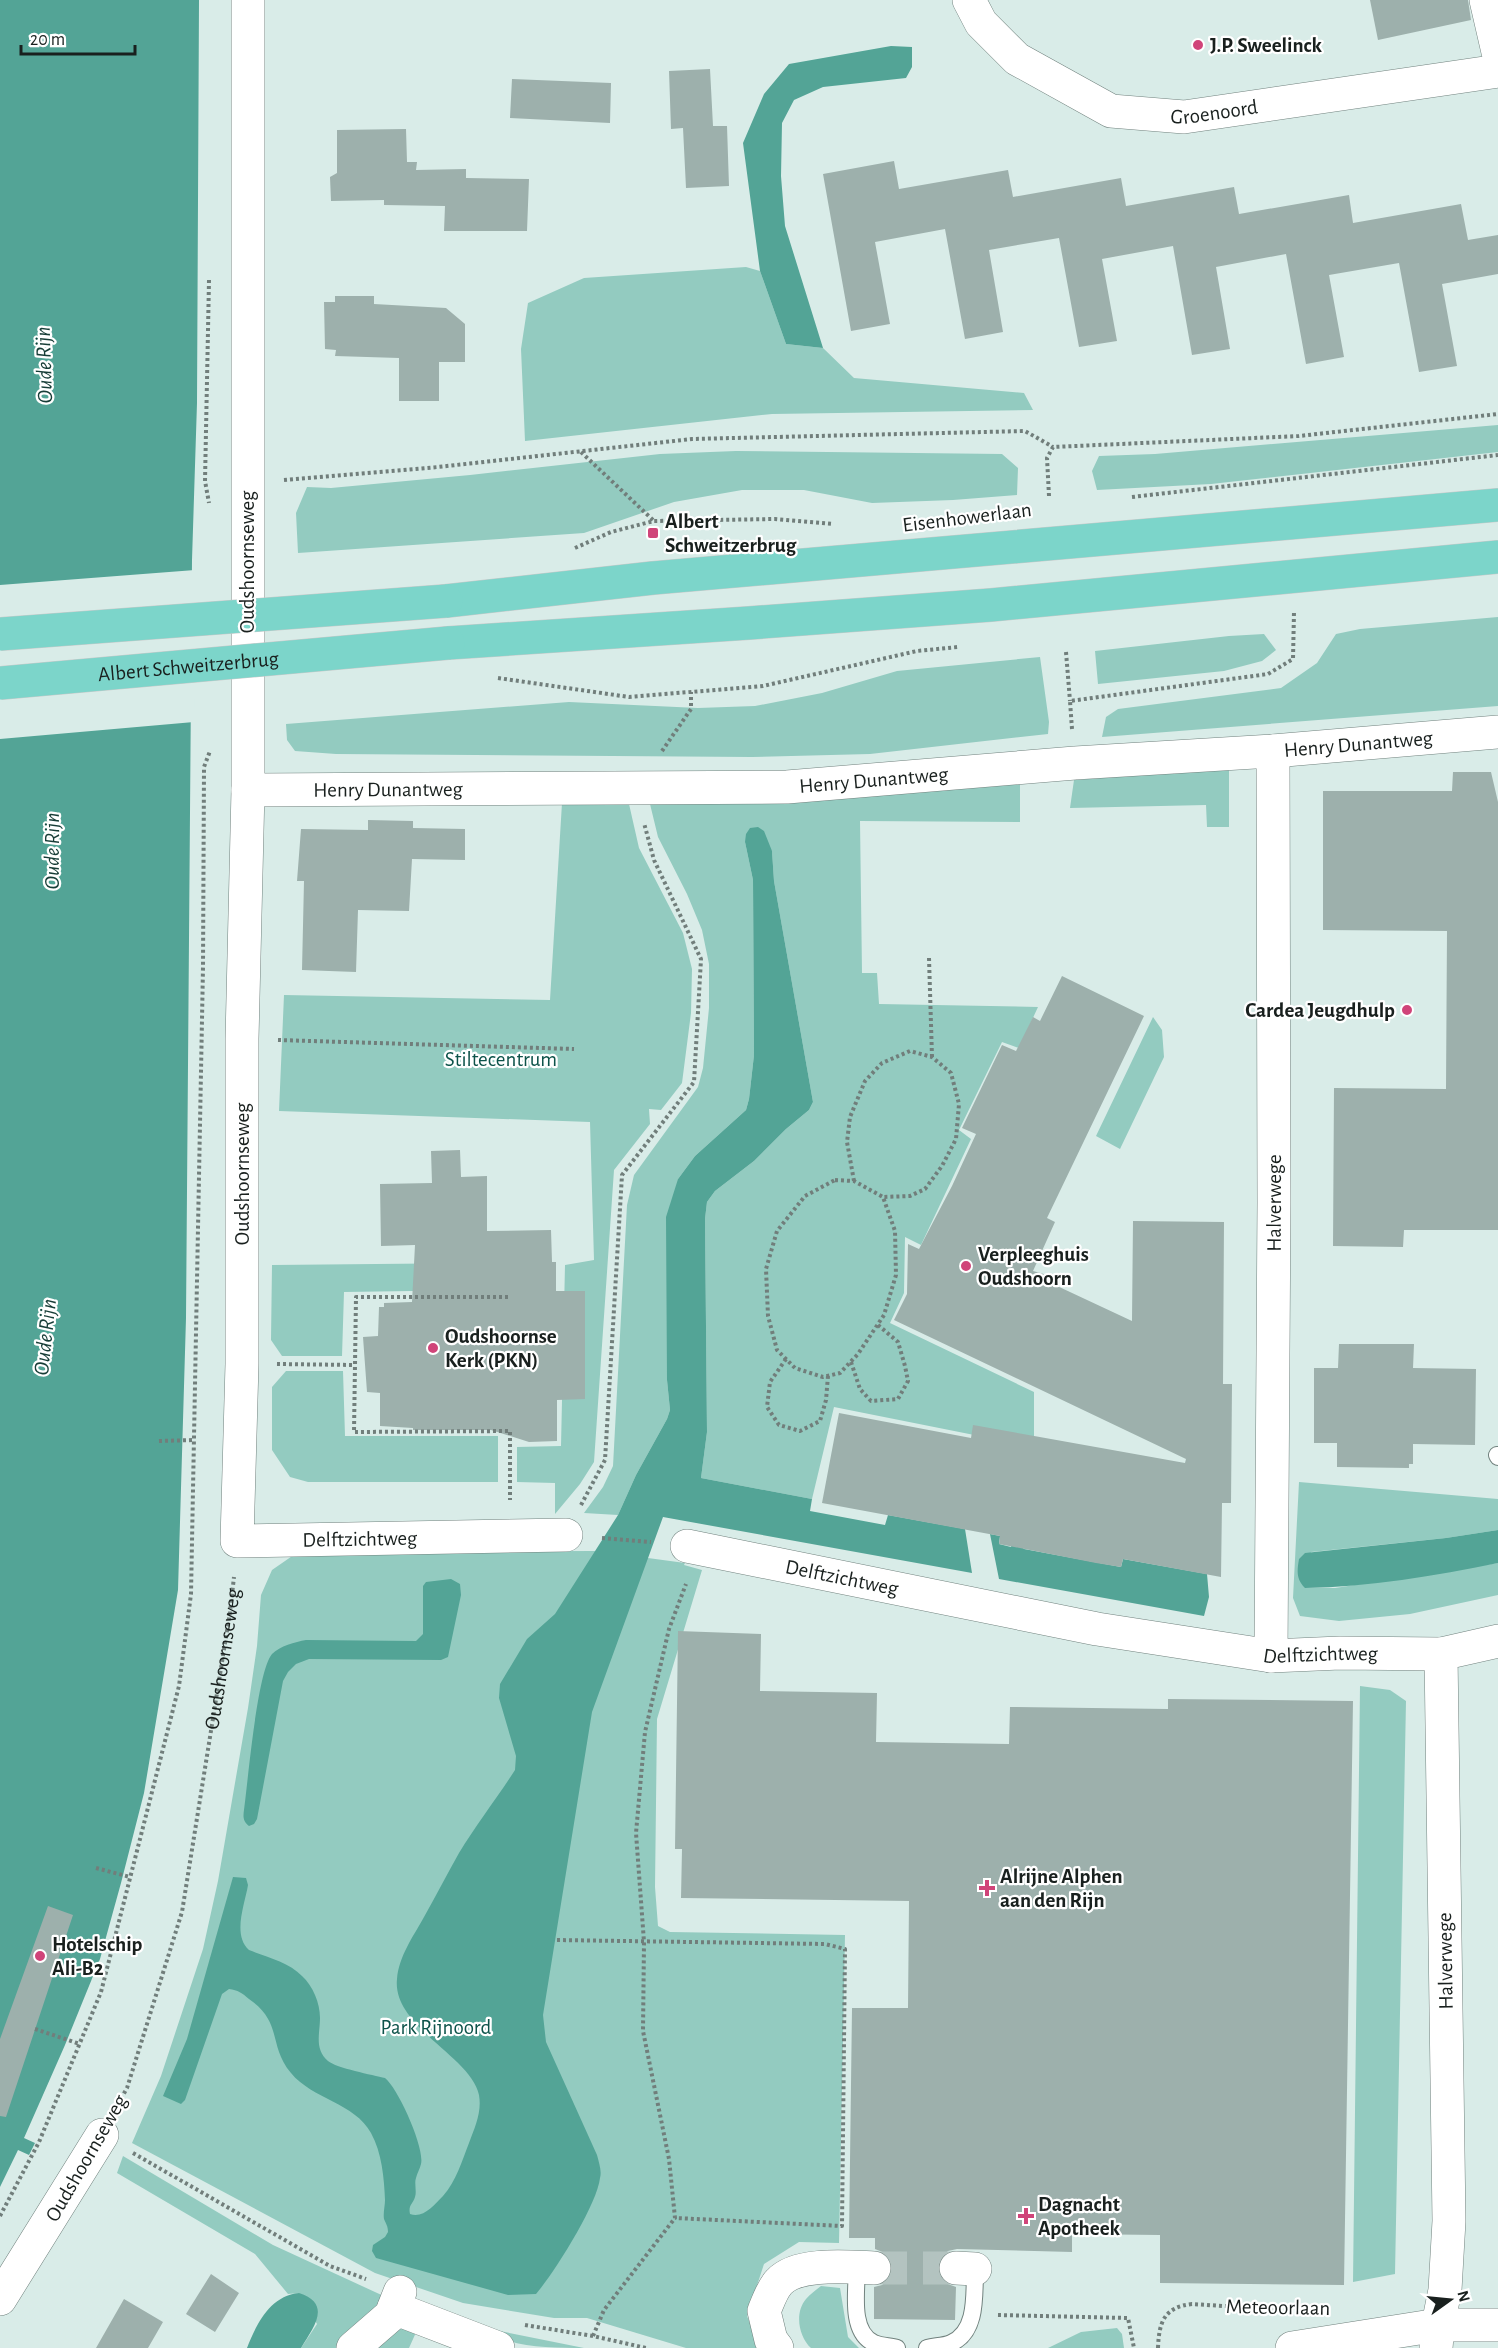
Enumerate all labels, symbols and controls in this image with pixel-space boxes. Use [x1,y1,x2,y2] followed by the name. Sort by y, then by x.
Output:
[21,18,135,56] scale bar
[30,31,65,49] text: 20 m
[1210,35,1323,56] place label: J.P. Sweelinck
[1191,38,1205,52] marker: J.P. Sweelinck
[1170,96,1259,128] street label: Groenoord
[32,326,56,404] water label: Oude Rijn
[237,490,258,633] street label: Oudshoornseweg
[901,499,1033,536] street label: Eisenhowerlaan
[665,511,797,556] place label: Albert Schweitzerbrug
[646,526,660,540] marker: Albert Schweitzerbrug
[97,648,280,685] street label: Albert Schweitzerbrug
[1283,727,1434,761] street label: Henry Dunantweg
[798,764,950,797] street label: Henry Dunantweg
[313,779,463,801] street label: Henry Dunantweg
[41,813,63,889] water label: Oude Rijn
[1245,1000,1395,1021] place label: Cardea Jeugdhulp
[1400,1003,1414,1017] marker: Cardea Jeugdhulp
[445,1049,557,1070] park label: Stiltecentrum
[232,1102,253,1245] street label: Oudshoornseweg
[1264,1154,1285,1252] street label: Halverwege
[978,1244,1089,1289] place label: Verpleeghuis Oudshoorn
[959,1259,973,1273] marker: Verpleeghuis Oudshoorn
[30,1298,60,1376] water label: Oude Rijn
[445,1326,557,1371] place label: Oudshoornse Kerk (PKN)
[426,1341,440,1355] marker: Oudshoornse Kerk (PKN)
[302,1528,418,1551] street label: Delftzichtweg
[783,1556,901,1600] street label: Delftzichtweg
[201,1586,244,1731] street label: Oudshoornseweg
[1262,1643,1379,1668] street label: Delftzichtweg
[1000,1866,1123,1911] place label: Alrijne Alphen aan den Rijn
[978,1879,996,1897] marker: Alrijne Alphen aan den Rijn
[1434,1912,1457,2010] street label: Halverwege
[52,1934,143,1979] place label: Hotelschip Ali-B2
[33,1949,47,1963] marker: Hotelschip Ali-B2
[381,2017,492,2038] park label: Park Rijnoord
[42,2091,132,2225] street label: Oudshoornseweg
[1038,2194,1120,2239] place label: Dagnacht Apotheek
[1019,2209,1033,2223] marker: Dagnacht Apotheek
[1420,2270,1480,2330] north arrow
[1454,2289,1473,2304] text: N
[1226,2296,1330,2319] street label: Meteoorlaan

